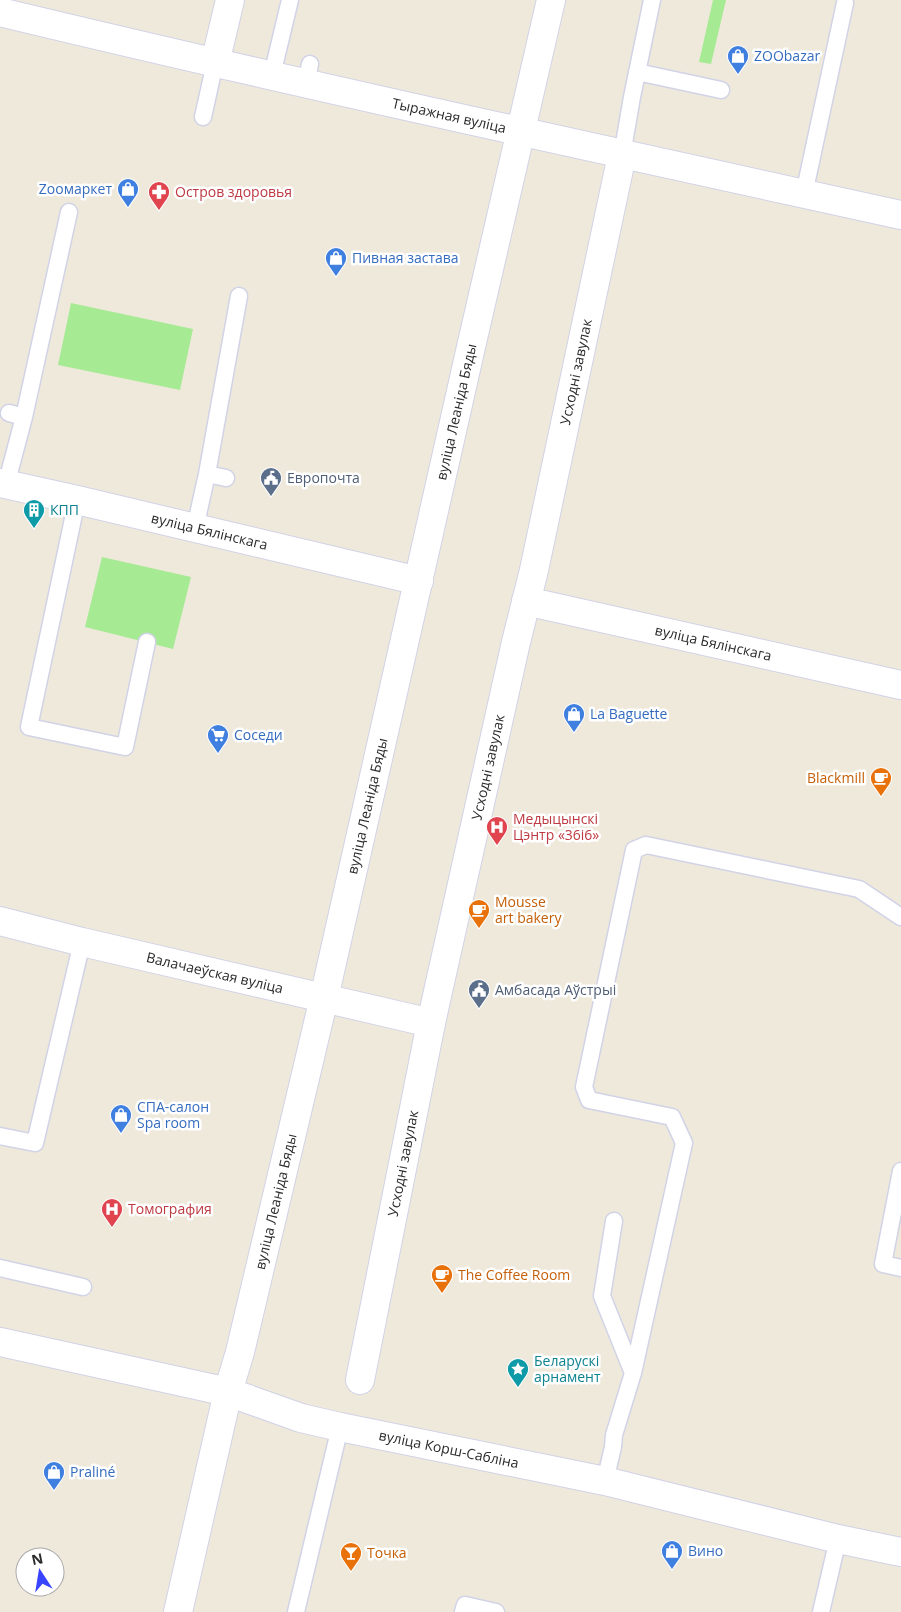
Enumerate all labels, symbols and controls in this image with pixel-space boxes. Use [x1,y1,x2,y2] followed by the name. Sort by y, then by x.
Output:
[726,44,750,75] shop icon: ZOObazar
[754,46,820,65] place label: ZOObazar
[390,93,508,137] street label: Тыражная вуліца
[116,177,140,208] shop icon: Zooмаркет
[39,179,112,198] place label: Zooмаркет
[147,180,171,211] pharmacy icon: Остров здоровья
[175,182,292,201] place label: Остров здоровья
[324,246,348,277] shop icon: Пивная застава
[352,248,459,267] place label: Пивная застава
[555,316,596,427] street label: Усходні завулак
[431,342,480,482] street label: вуліца Леаніда Бяды
[259,466,283,497] public building icon: Европочта
[287,468,360,487] place label: Европочта
[22,498,46,529] building icon: КПП
[50,500,79,519] place label: КПП
[149,508,270,554] street label: вуліца Бялінскага
[653,620,774,665] street label: вуліца Бялінскага
[562,702,586,733] shop icon: La Baguette
[590,704,668,723] place label: La Baguette
[467,712,509,822] street label: Усходні завулак
[206,723,230,754] supermarket icon: Соседи
[234,725,283,744] place label: Соседи
[342,736,391,876] street label: вуліца Леаніда Бяды
[869,766,893,797] cafe icon: Blackmill
[807,768,865,787] place label: Blackmill
[513,809,599,844] place label: Медыцынскі Цэнтр «36і6»
[485,815,509,846] hospital icon: Медыцынскі Цэнтр «36і6»
[495,892,562,927] place label: Mousse art bakery
[467,898,491,929] cafe icon: Mousse art bakery
[145,947,285,997] street label: Валачаеўская вуліца
[467,978,491,1009] public building icon: Амбасада Аўстрыі
[495,980,616,999] place label: Амбасада Аўстрыі
[137,1097,209,1132] place label: СПА-салон Spa room
[109,1103,133,1134] shop icon: СПА-салон Spa room
[383,1108,423,1218] street label: Усходні завулак
[250,1131,301,1271] street label: вуліца Леаніда Бяды
[100,1197,124,1228] hospital icon: Томография
[128,1199,212,1218] place label: Томография
[430,1263,454,1294] cafe icon: The Coffee Room
[458,1265,570,1284] place label: The Coffee Room
[534,1351,601,1386] place label: Беларускі арнамент
[506,1357,530,1388] place icon: Беларускі арнамент
[377,1425,521,1472] street label: вуліца Корш-Сабліна
[42,1460,66,1491] shop icon: Praliné
[70,1462,116,1481] place label: Praliné
[660,1539,684,1570] shop icon: Вино
[339,1541,363,1572] bar icon: Точка
[688,1541,723,1560] place label: Вино
[367,1543,407,1562] place label: Точка
[15,1547,65,1597] north arrow
[30,1548,45,1569] text: N

